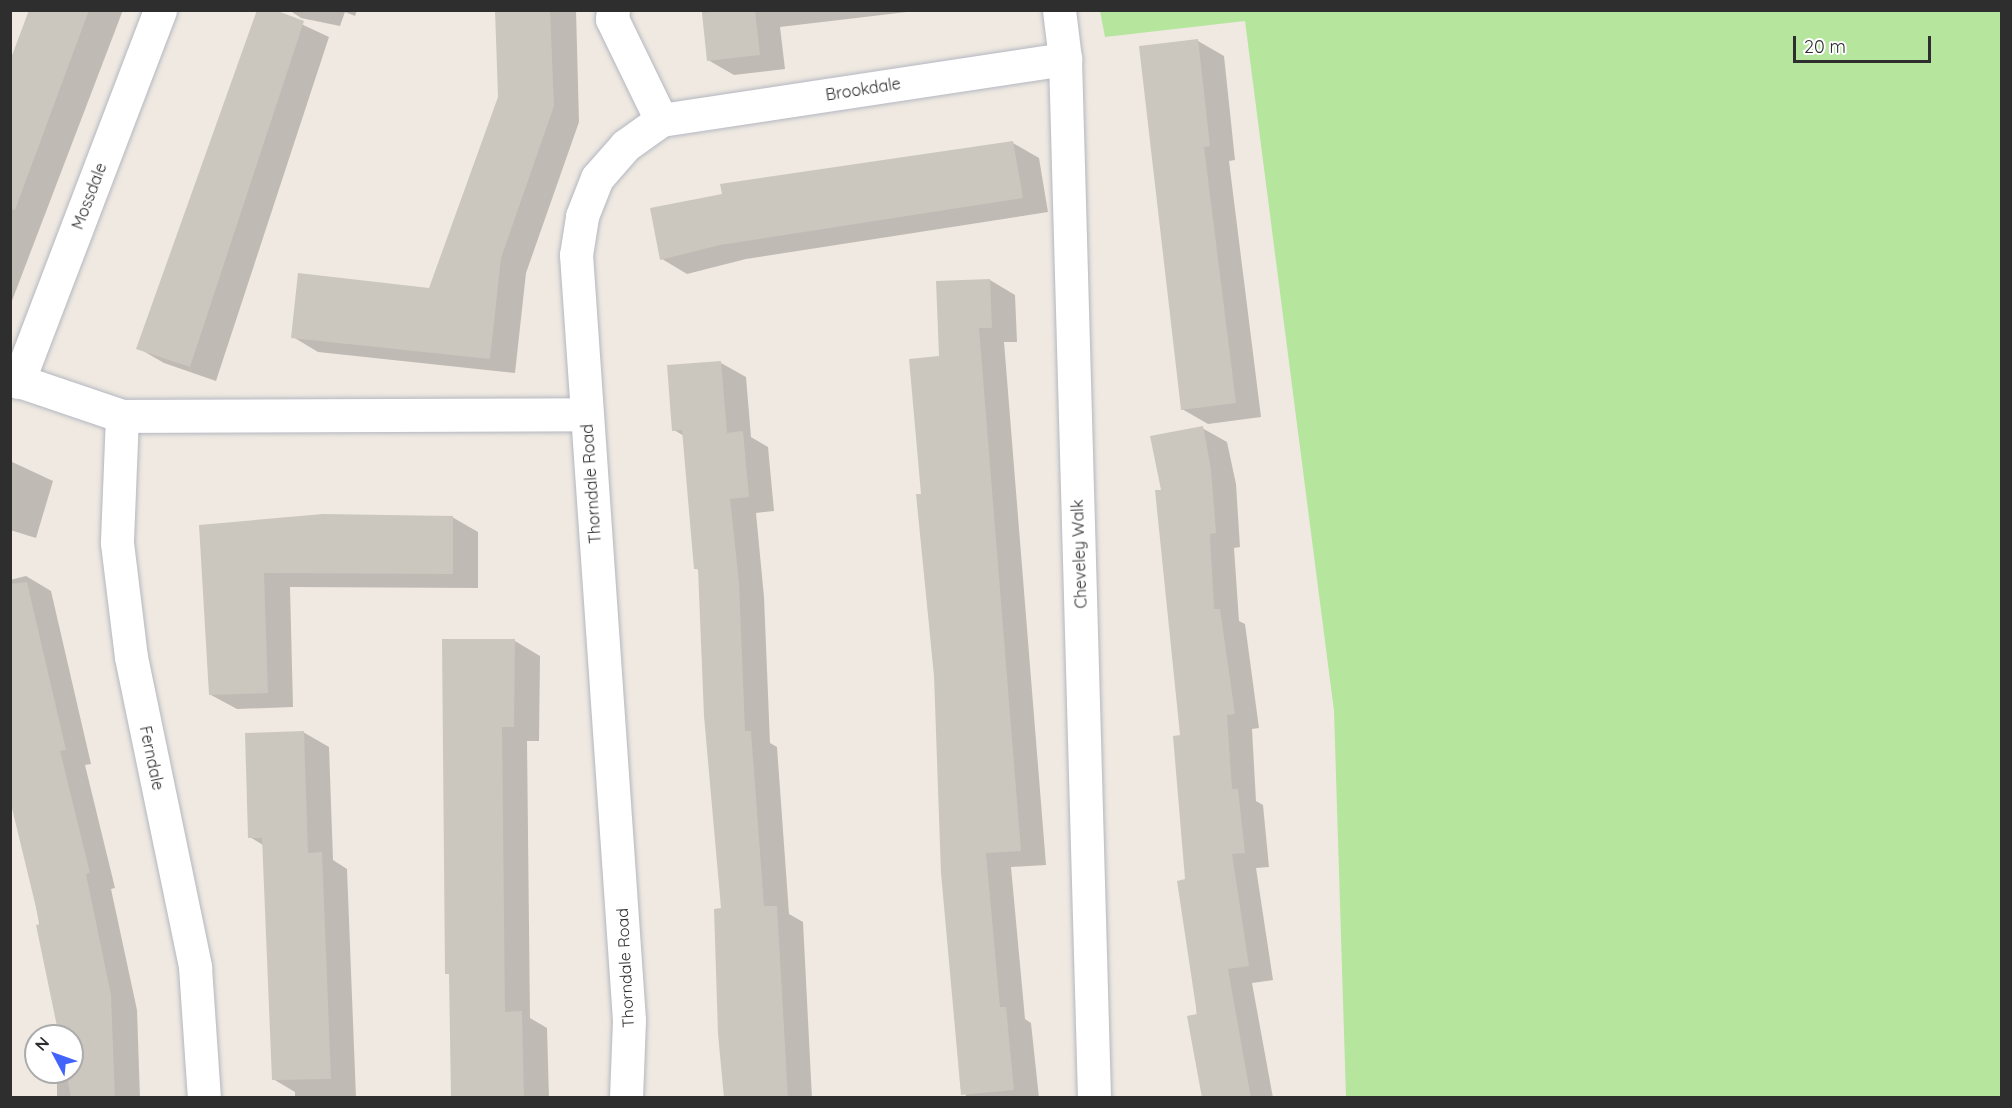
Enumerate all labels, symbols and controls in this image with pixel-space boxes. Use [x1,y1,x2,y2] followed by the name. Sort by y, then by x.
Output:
[1796,24,1934,62] scale bar
[1804,35,1846,58] text: 20 m
[824,74,902,104] street label: Brookdale
[68,160,110,232] street label: Mossdale
[577,424,605,544] street label: Thorndale Road
[1068,499,1090,609] street label: Cheveley Walk
[136,724,168,792] street label: Ferndale
[612,908,638,1028] street label: Thorndale Road
[24,1024,84,1084] north arrow
[31,1033,53,1055] text: N

